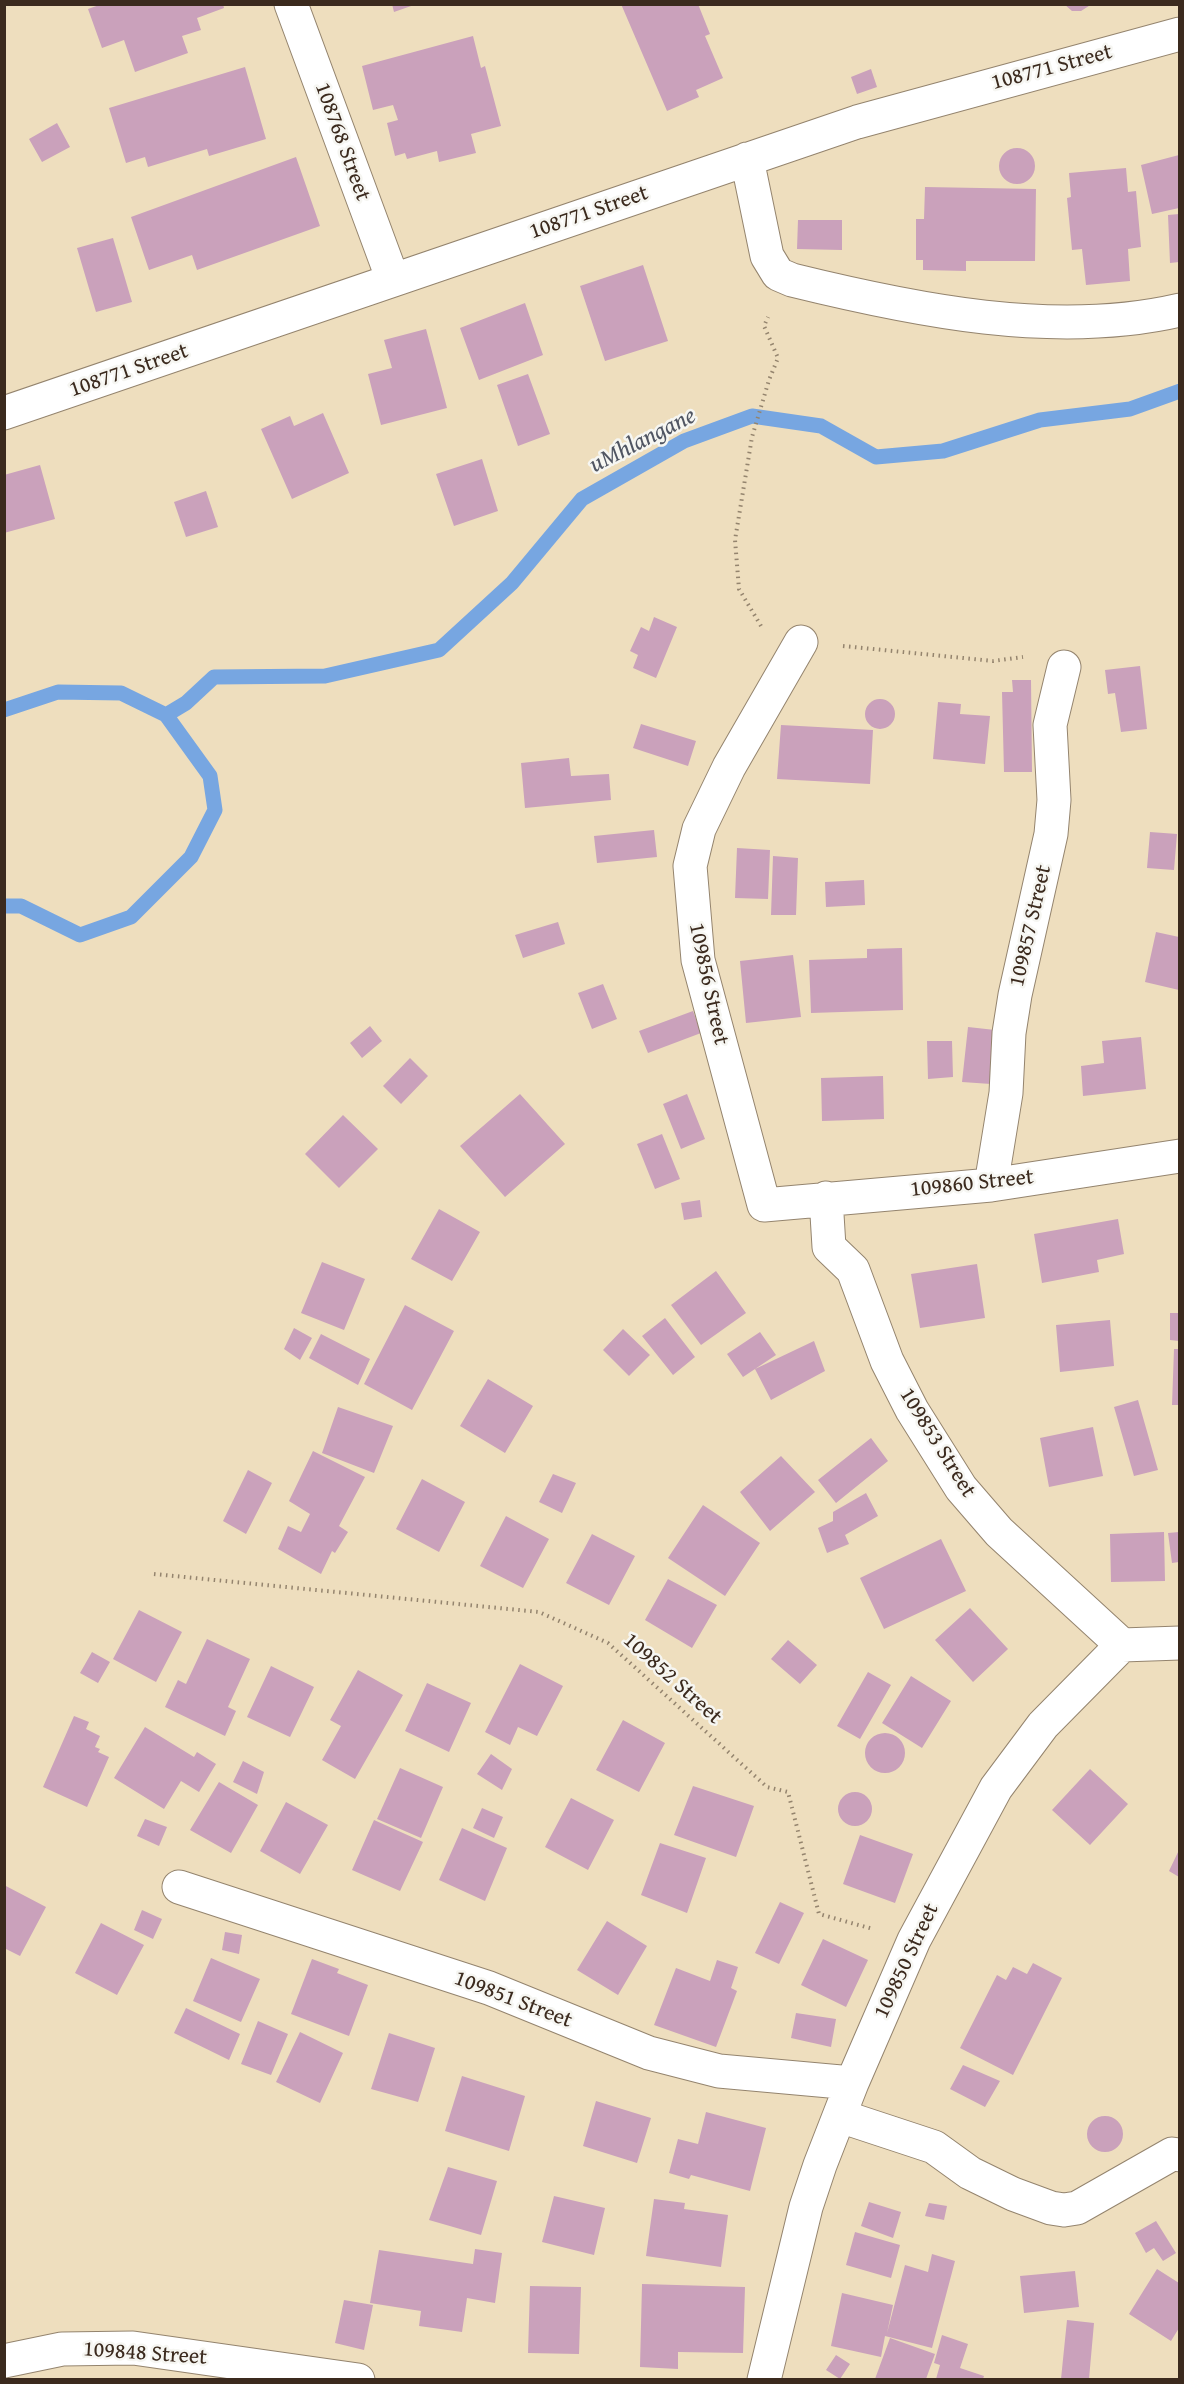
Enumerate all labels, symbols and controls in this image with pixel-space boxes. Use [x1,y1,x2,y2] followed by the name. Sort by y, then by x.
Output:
[989,39,1115,97] street label: 108771 Street
[308,79,376,205] street label: 108768 Street
[526,180,652,246] street label: 108771 Street
[66,338,192,404] street label: 108771 Street
[585,402,701,480] water label: uMhlangane
[1004,863,1058,989] street label: 109857 Street
[682,921,734,1047] street label: 109856 Street
[909,1164,1035,1204] street label: 109860 Street
[893,1383,981,1503] street label: 109853 Street
[617,1628,727,1730] street label: 109852 Street
[869,1899,945,2023] street label: 109850 Street
[450,1965,576,2035] street label: 109851 Street
[82,2337,208,2371] street label: 109848 Street

